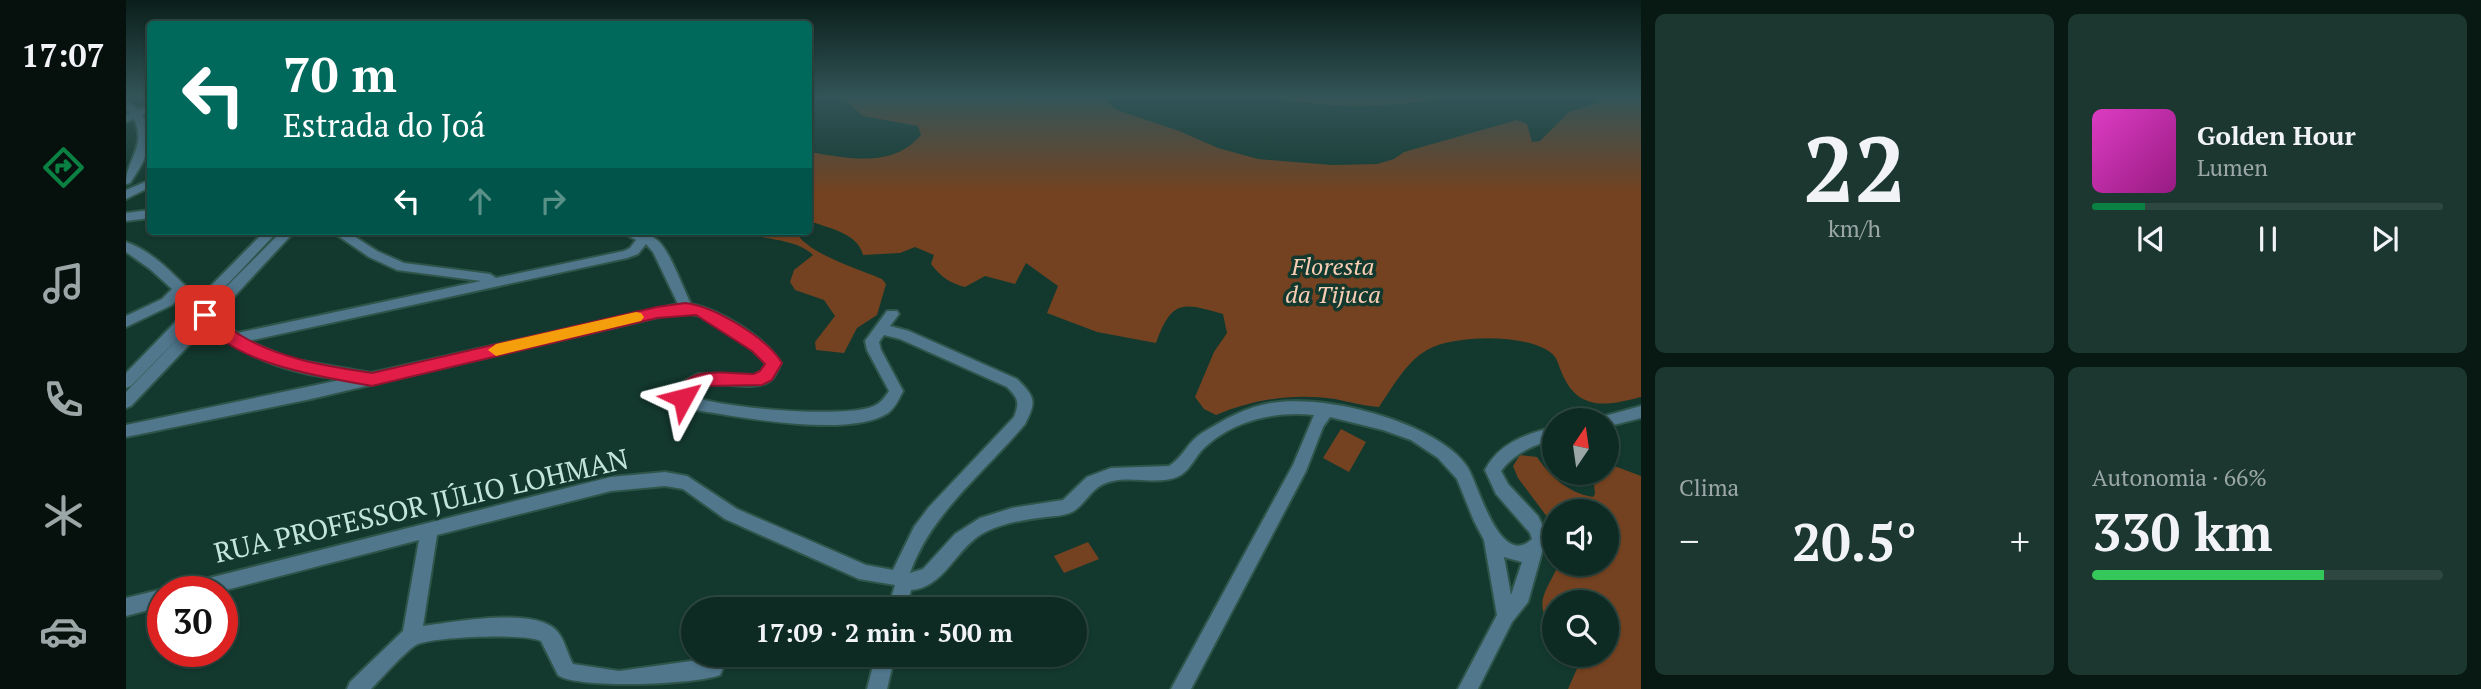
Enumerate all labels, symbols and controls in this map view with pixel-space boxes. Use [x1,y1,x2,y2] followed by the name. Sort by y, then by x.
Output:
[21,34,105,76] text: 17:07
[283,41,397,106] text: 70 m
[168,49,259,140] icon: left
[283,104,486,146] text: Estrada do Joá
[1803,107,1906,228] text: 22
[2197,118,2356,152] text: Golden Hour
[39,143,88,192] icon: directions
[2197,152,2268,183] text: Lumen
[388,182,426,220] icon: left
[461,182,499,220] icon: ahead
[534,182,572,220] icon: right
[1828,213,1881,244] text: km/h
[2132,220,2170,258] icon: previous
[2249,220,2287,258] icon: pause
[2366,220,2404,258] icon: next
[1285,250,1381,310] park label: Floresta da Tijuca
[39,259,88,308] icon: music
[175,285,235,345] pin
[186,296,224,334] icon: arrive
[646,361,720,435] position arrow
[39,375,88,424] icon: phone
[1542,408,1619,485] north arrow
[1542,408,1619,667] map controls
[210,439,632,571] street label: RUA PROFESSOR JÚLIO LOHMAN
[2092,462,2267,493] text: Autonomia · 66%
[1679,472,1739,503] text: Clima
[39,491,88,540] icon: climate
[2092,497,2273,566] text: 330 km
[1542,499,1619,576] button: sound
[1792,507,1917,576] text: 20.5°
[1679,516,1699,566] text: −
[2010,516,2030,566] text: +
[147,576,238,667] speed limit sign: 30
[1542,590,1619,667] button: search
[39,607,88,656] icon: car
[755,615,1013,649] text: 17:09 · 2 min · 500 m

